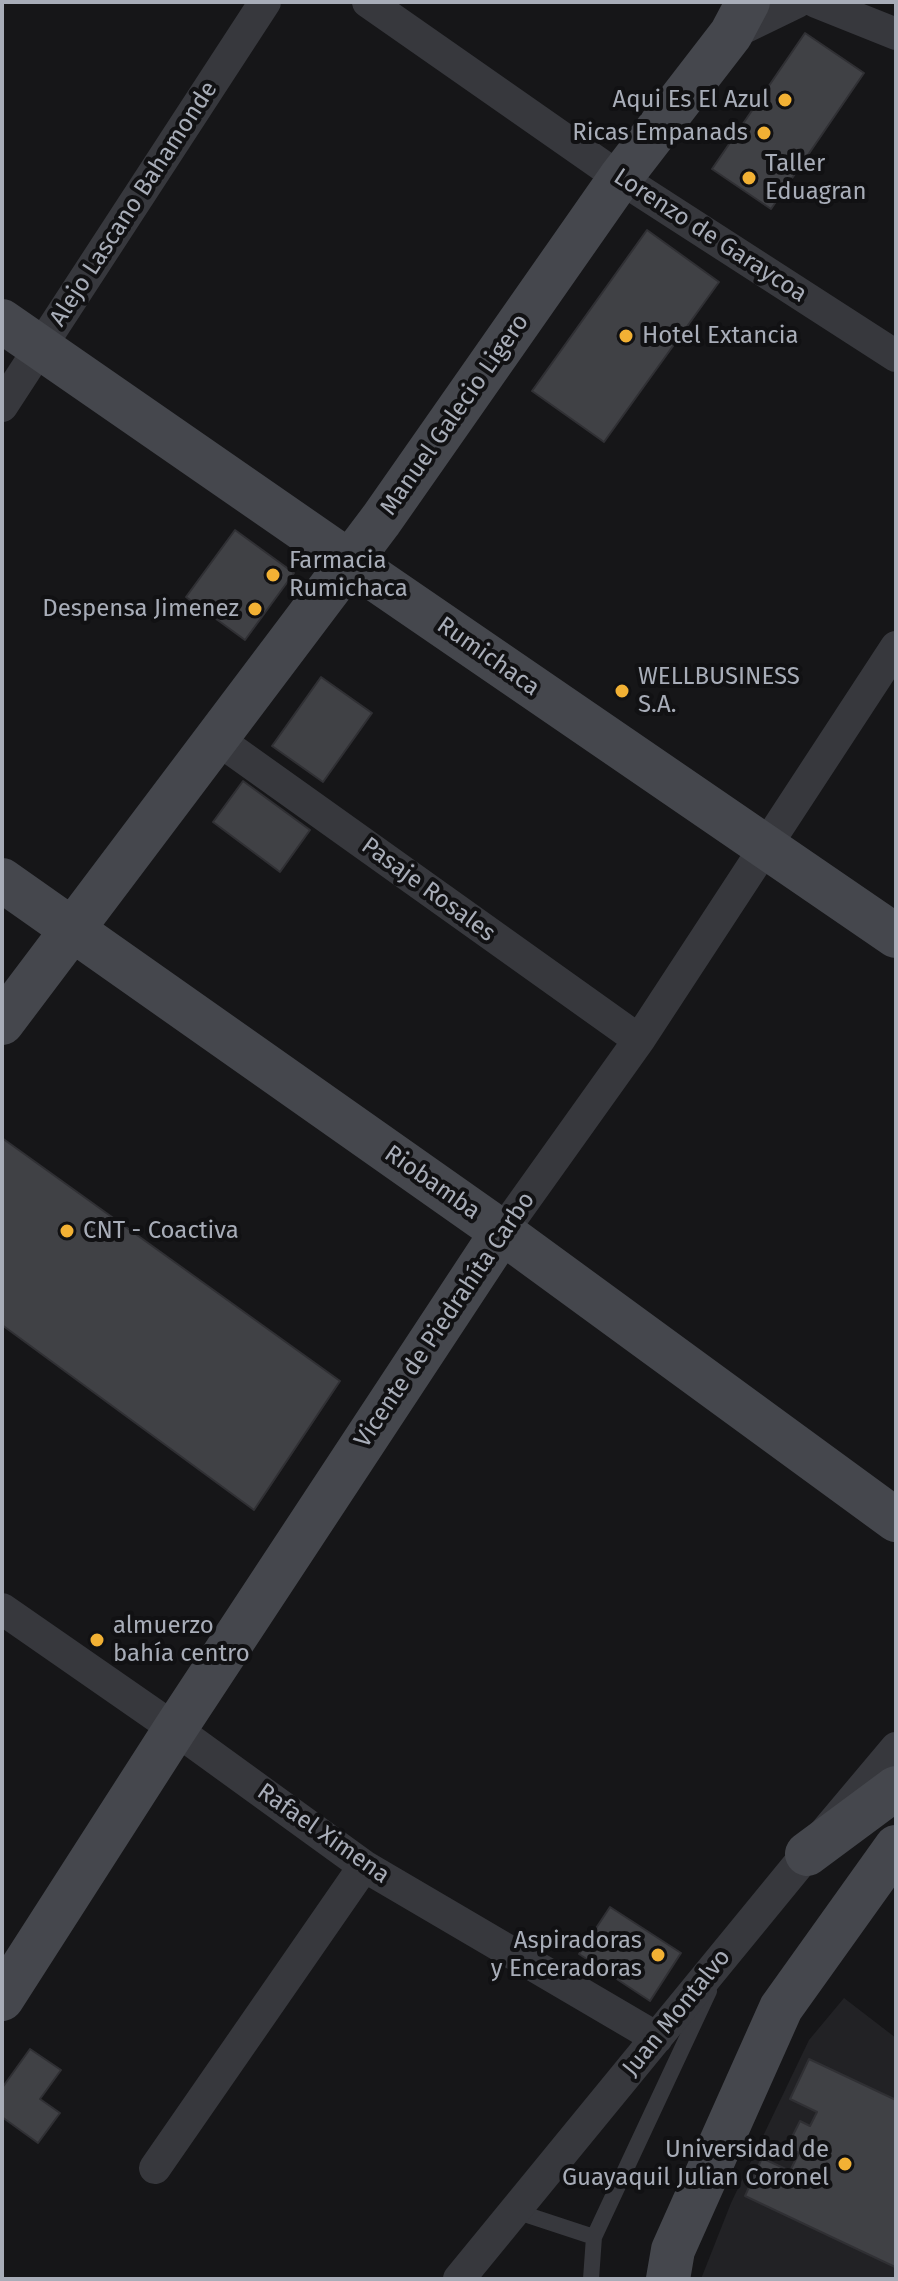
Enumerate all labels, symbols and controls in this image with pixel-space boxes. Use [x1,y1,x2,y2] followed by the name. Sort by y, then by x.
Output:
[44,76,224,332] street label: Alejo Lascano Bahamonde
[612,86,769,114] place label: Aqui Es El Azul
[776,91,794,109] marker: Aqui Es El Azul
[572,119,748,147] place label: Ricas Empanads
[755,124,773,142] marker: Ricas Empanads
[765,150,867,206] place label: Taller Eduagran
[608,163,812,309] street label: Lorenzo de Garaycoa
[740,169,758,187] marker: Taller Eduagran
[375,309,535,521] street label: Manuel Galecio Ligero
[642,322,799,350] place label: Hotel Extancia
[617,327,635,345] marker: Hotel Extancia
[289,547,408,603] place label: Farmacia Rumichaca
[264,566,282,584] marker: Farmacia Rumichaca
[42,595,239,623] place label: Despensa Jimenez
[246,600,264,618] marker: Despensa Jimenez
[431,611,545,703] street label: Rumichaca
[638,663,800,719] place label: WELLBUSINESS S.A.
[613,682,631,700] marker: WELLBUSINESS S.A.
[355,832,501,948] street label: Pasaje Rosales
[379,1140,485,1226] street label: Riobamba
[349,1187,541,1453] street label: Vicente de Piedrahíta Carbo
[83,1217,239,1245] place label: CNT - Coactiva
[58,1222,76,1240] marker: CNT - Coactiva
[113,1612,250,1668] place label: almuerzo bahía centro
[88,1631,106,1649] marker: almuerzo bahía centro
[251,1778,395,1890] street label: Rafael Ximena
[491,1927,642,1983] place label: Aspiradoras y Enceradoras
[617,1944,737,2082] street label: Juan Montalvo
[649,1946,667,1964] marker: Aspiradoras y Enceradoras
[562,2136,829,2192] place label: Universidad de Guayaquil Julian Coronel
[836,2155,854,2173] marker: Universidad de Guayaquil Julian Coronel

